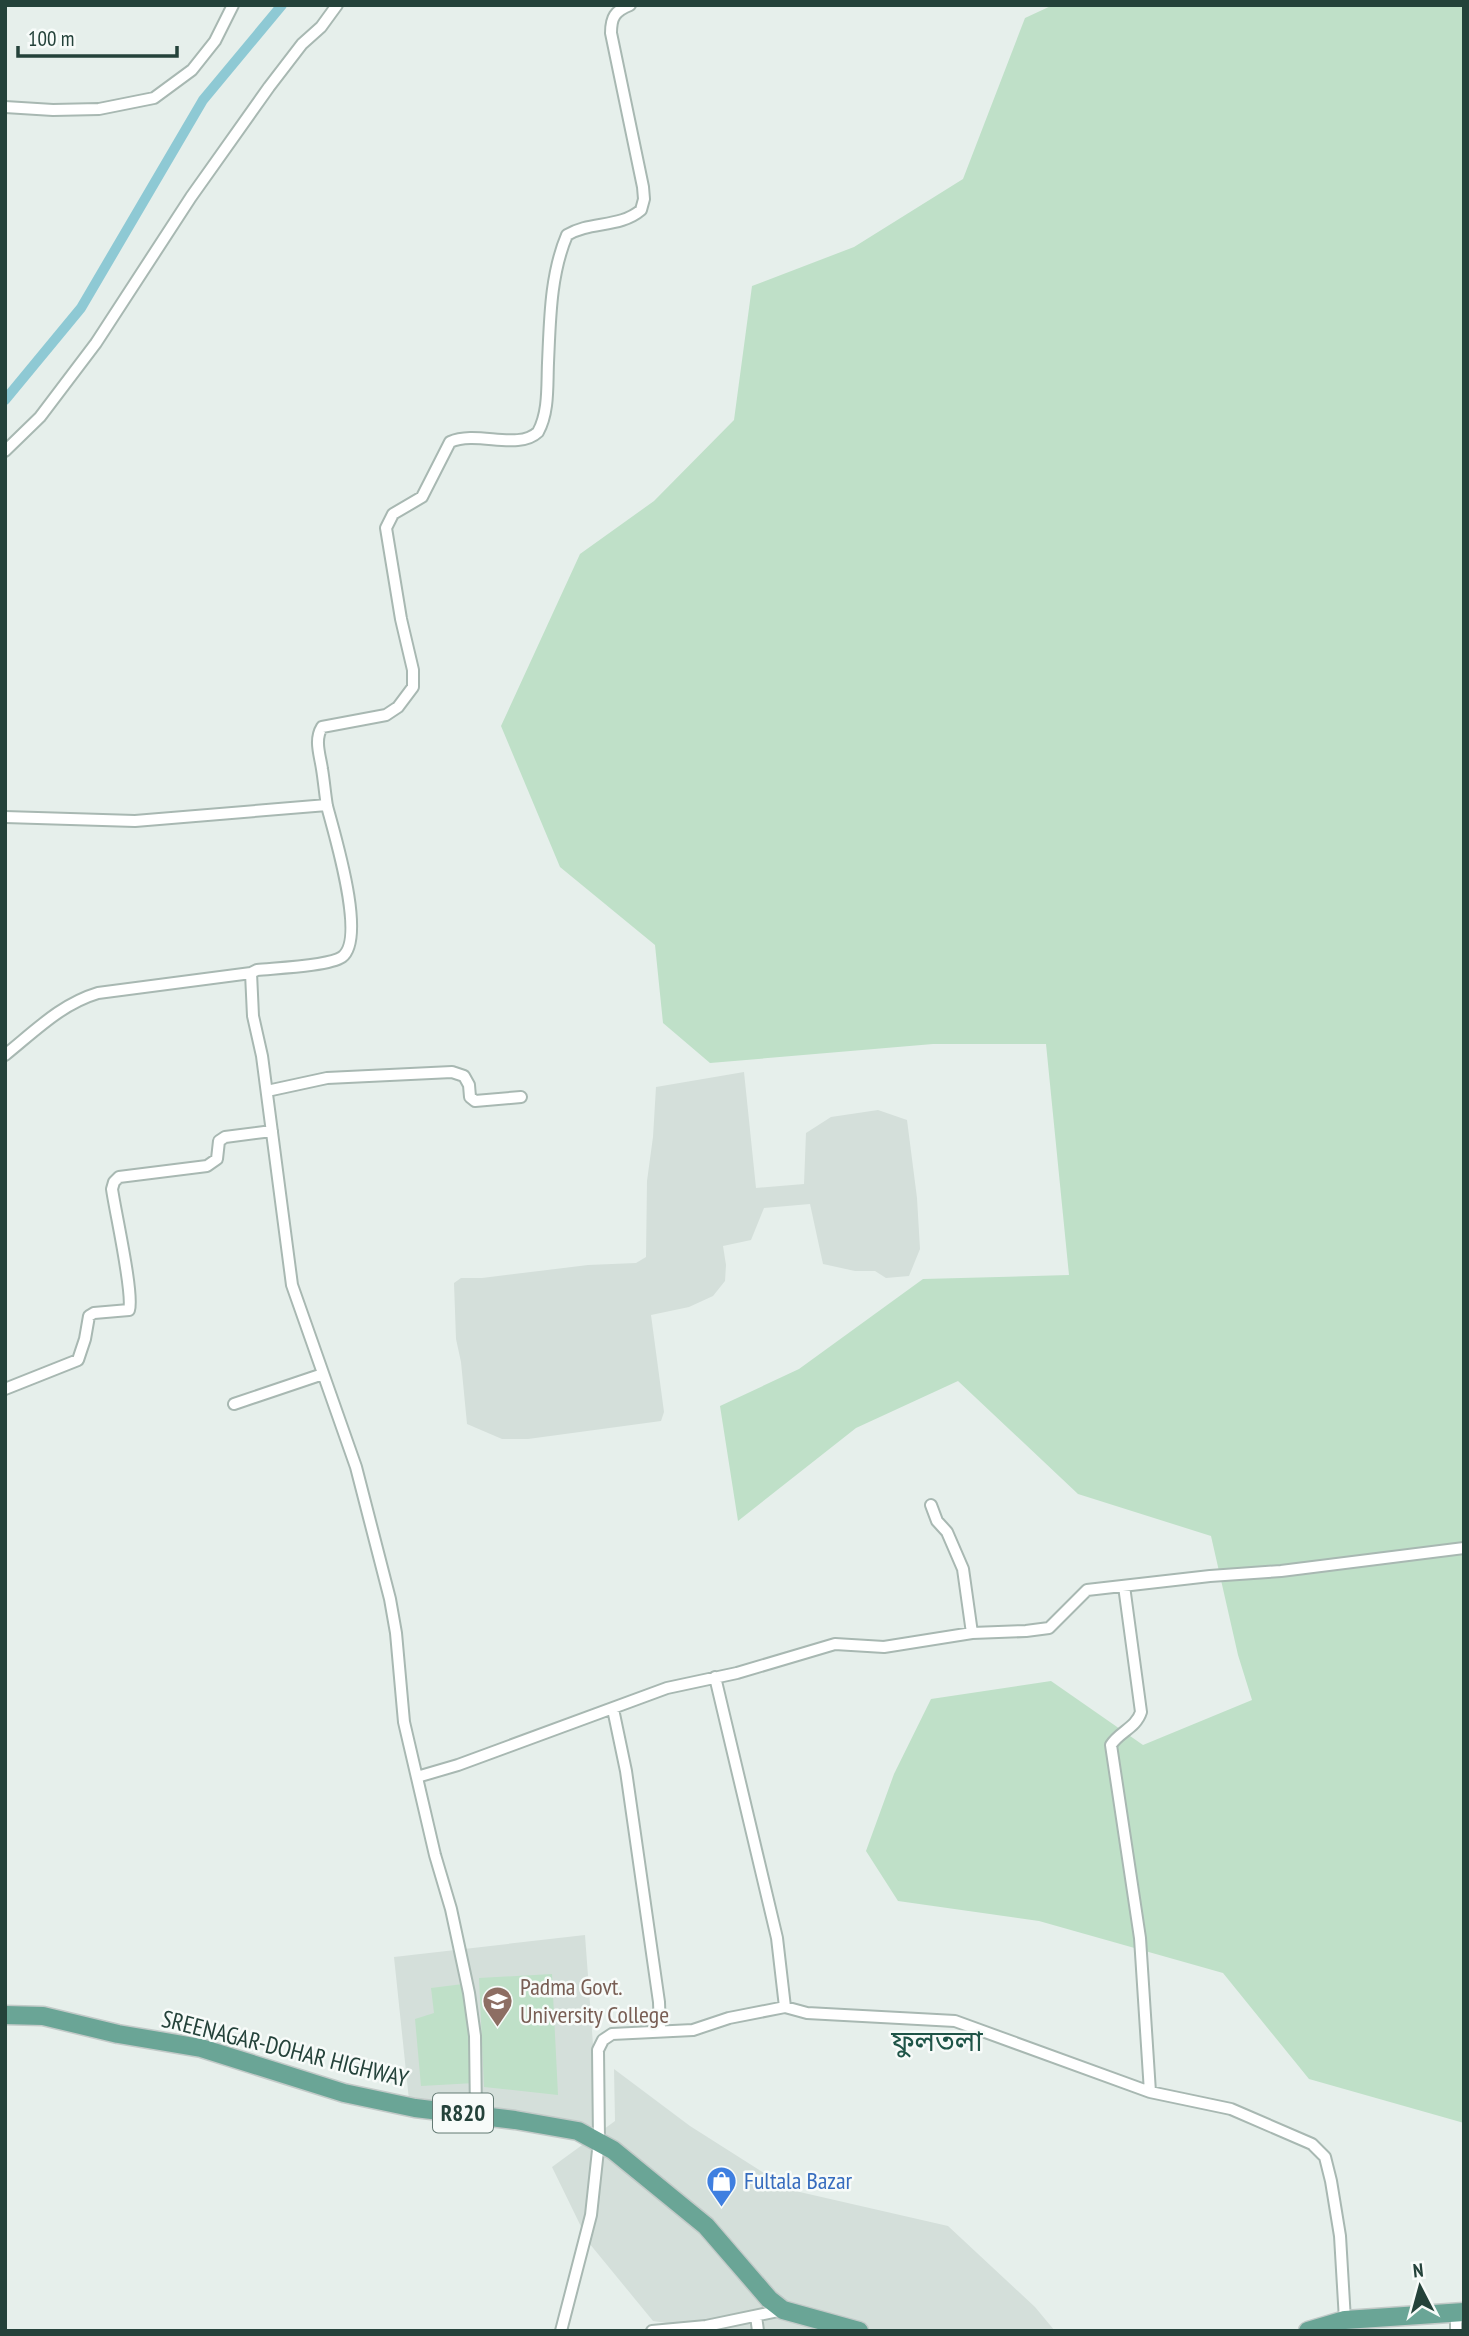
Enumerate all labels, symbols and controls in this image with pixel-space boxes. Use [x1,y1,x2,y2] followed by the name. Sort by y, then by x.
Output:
[18,14,177,58] scale bar
[28,25,74,52] text: 100 m
[520,1971,669,2030] place label: Padma Govt. University College
[480,1984,514,2028] school or university icon: Padma Govt. University College
[159,2003,412,2094] street label: SREENAGAR-DOHAR HIGHWAY
[890,2022,983,2059] district label: ফুলতলা
[433,2094,493,2132] road number: R820
[704,2164,738,2208] shop icon: Fultala Bazar
[744,2165,853,2196] place label: Fultala Bazar
[1385,2252,1455,2322] north arrow
[1412,2258,1425,2283] text: N

